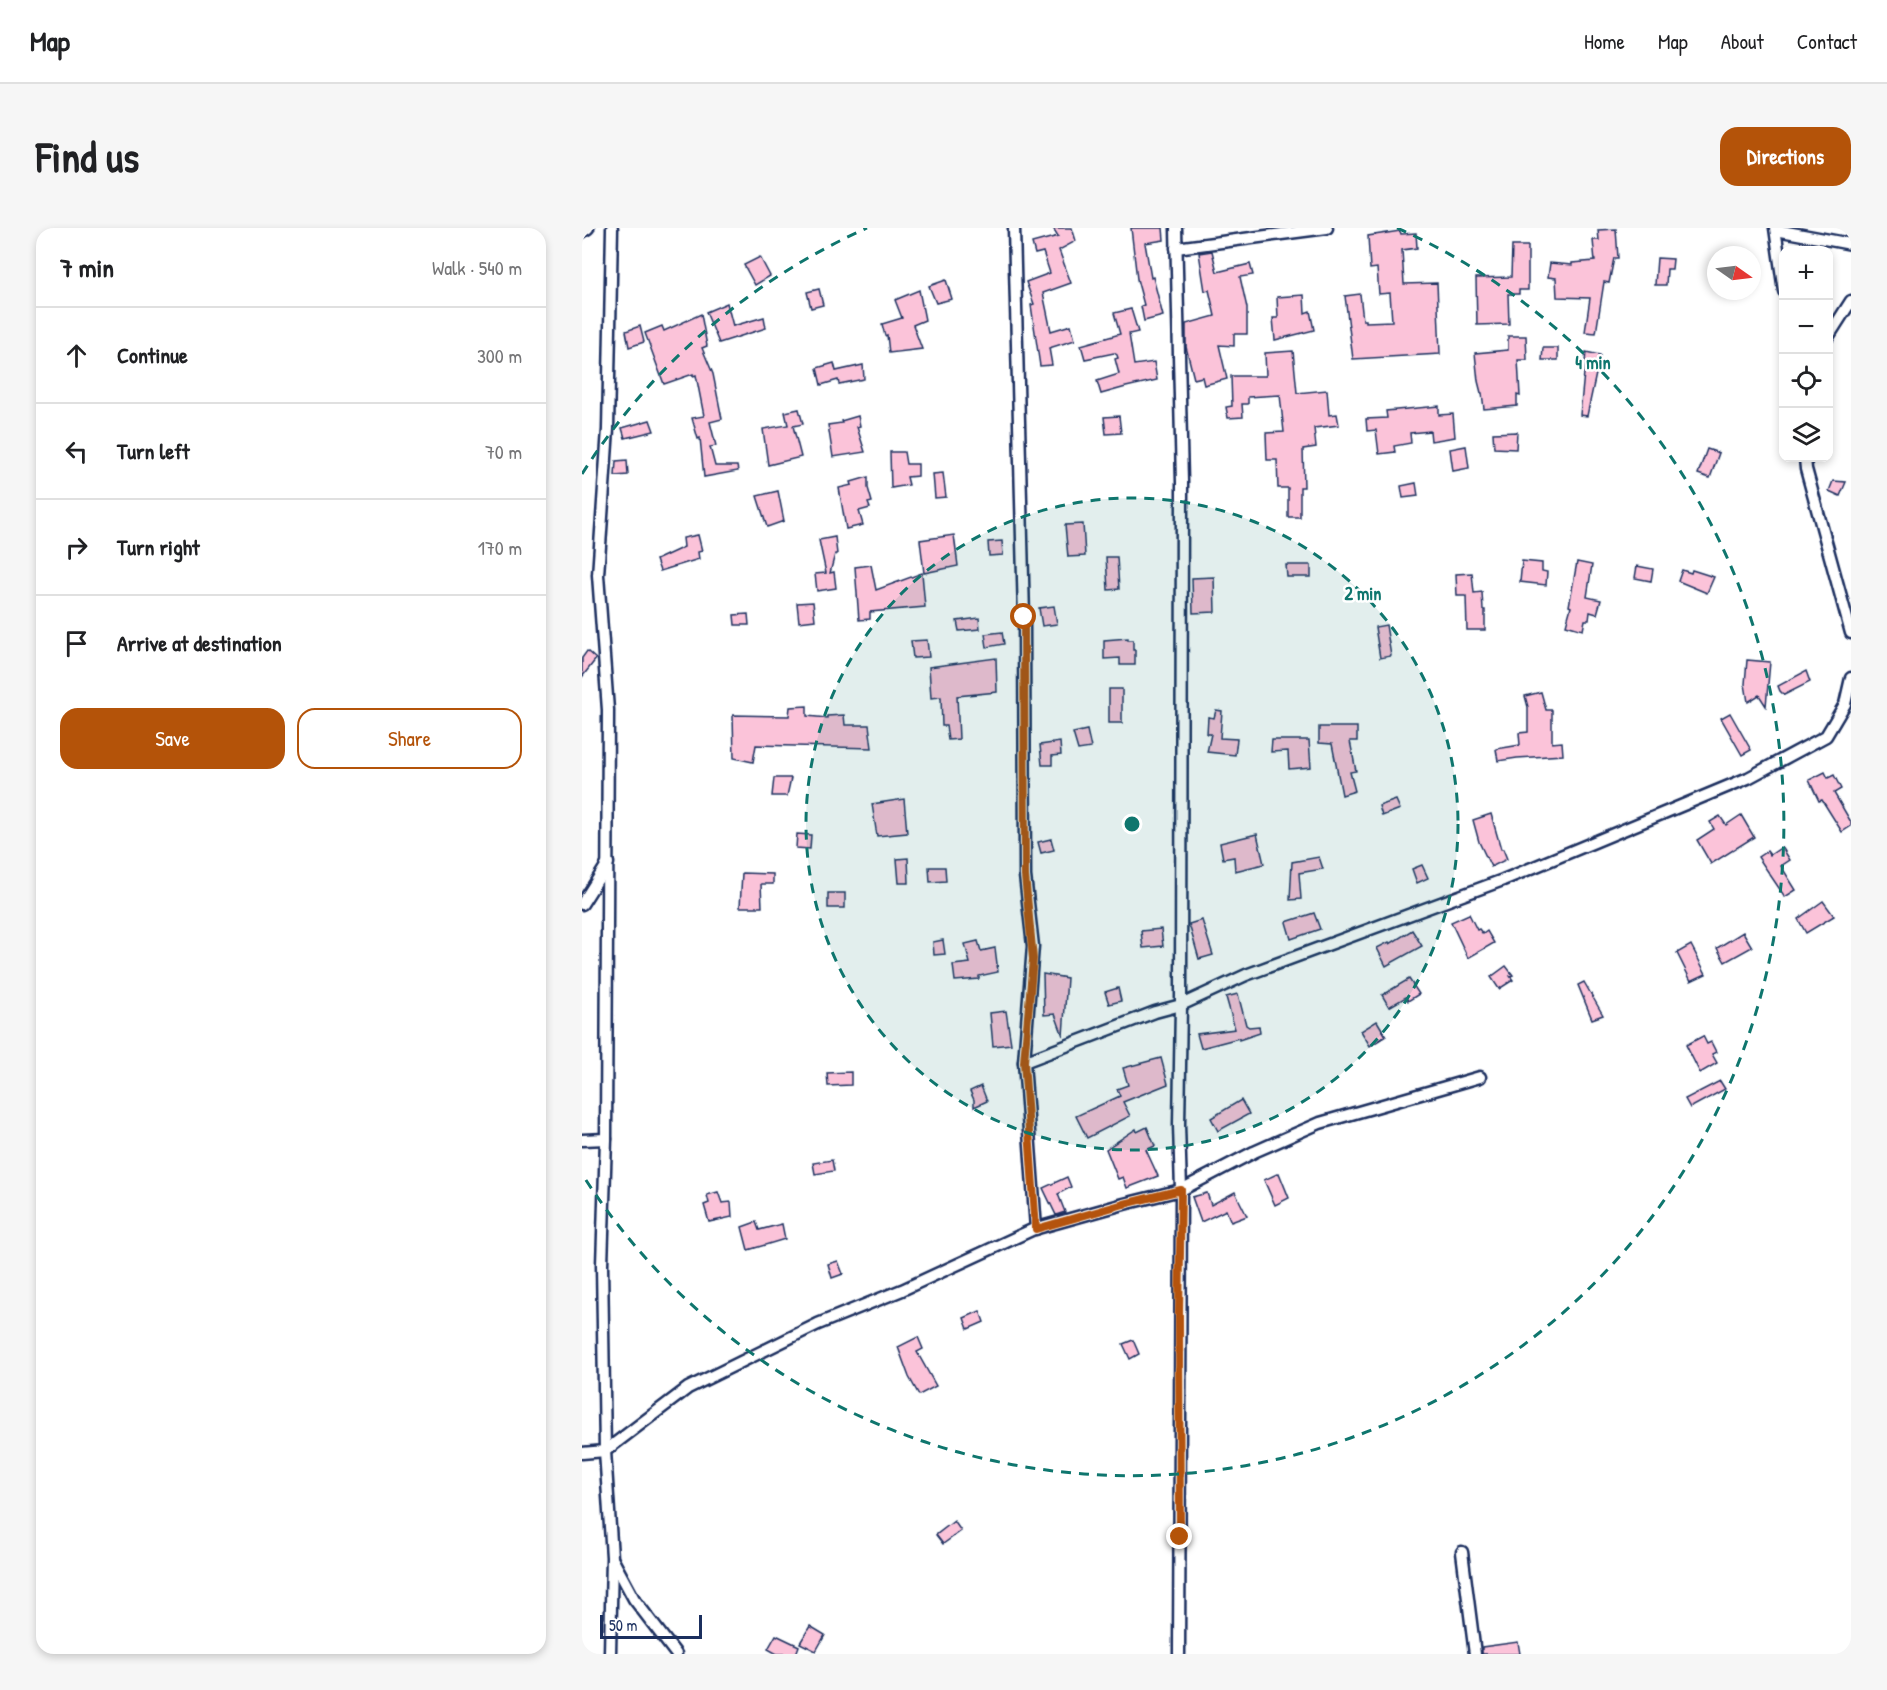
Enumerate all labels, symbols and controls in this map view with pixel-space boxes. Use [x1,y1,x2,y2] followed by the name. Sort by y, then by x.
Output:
[30,22,70,60] text: Map
[1584,27,1625,56] text: Home
[1658,27,1688,56] text: Map
[1721,27,1764,56] text: About
[1797,27,1857,56] text: Contact
[1720,127,1851,186] button: Directions
[36,128,139,185] text: Find us
[1707,246,1761,300] north arrow
[1779,246,1833,462] map controls
[1779,246,1833,300] button: +
[60,250,114,285] text: 7 min
[432,254,522,281] text: Walk · 540 m
[1779,300,1833,354] button: −
[60,339,93,372] icon: ahead
[117,340,188,370] text: Continue
[477,342,522,369] text: 300 m
[1575,350,1611,375] text: 4 min
[1779,354,1833,408] button: locate
[1779,408,1833,462] button: layers
[60,435,93,468] icon: left
[117,436,190,466] text: Turn left
[485,438,522,465] text: 70 m
[60,531,93,564] icon: right
[117,532,200,562] text: Turn right
[478,534,522,561] text: 170 m
[1345,581,1381,606] text: 2 min
[1010,603,1036,629] route start
[60,627,93,660] icon: arrive
[117,628,282,658] text: Arrive at destination
[60,708,285,769] button: Save
[297,708,522,769] button: Share
[1122,814,1142,834] centre of rings
[1166,1523,1192,1549] route end
[600,1612,702,1640] scale bar
[609,1614,638,1636] text: 50 m

